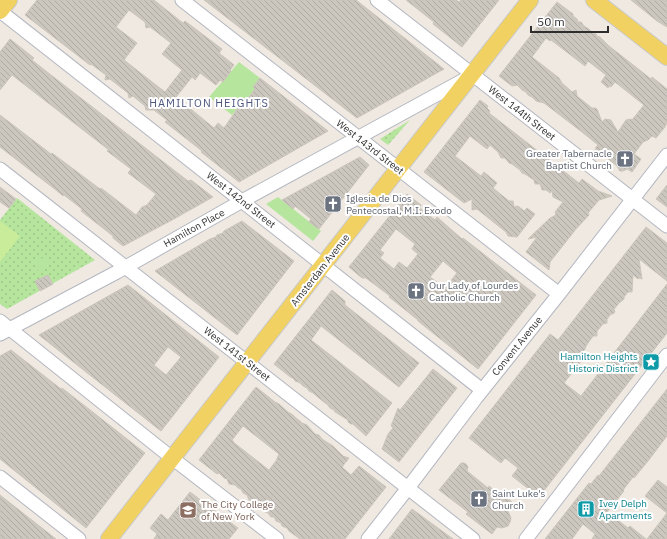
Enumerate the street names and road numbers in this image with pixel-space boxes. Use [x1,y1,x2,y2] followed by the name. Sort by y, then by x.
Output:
[486,83,559,144] street label: West 144th Street
[334,117,407,178] street label: West 143rd Street
[204,169,279,231] street label: West 142nd Street
[161,206,227,250] street label: Hamilton Place
[288,231,353,309] street label: Amsterdam Avenue
[489,313,545,378] street label: Convent Avenue
[201,324,273,384] street label: West 141st Street

